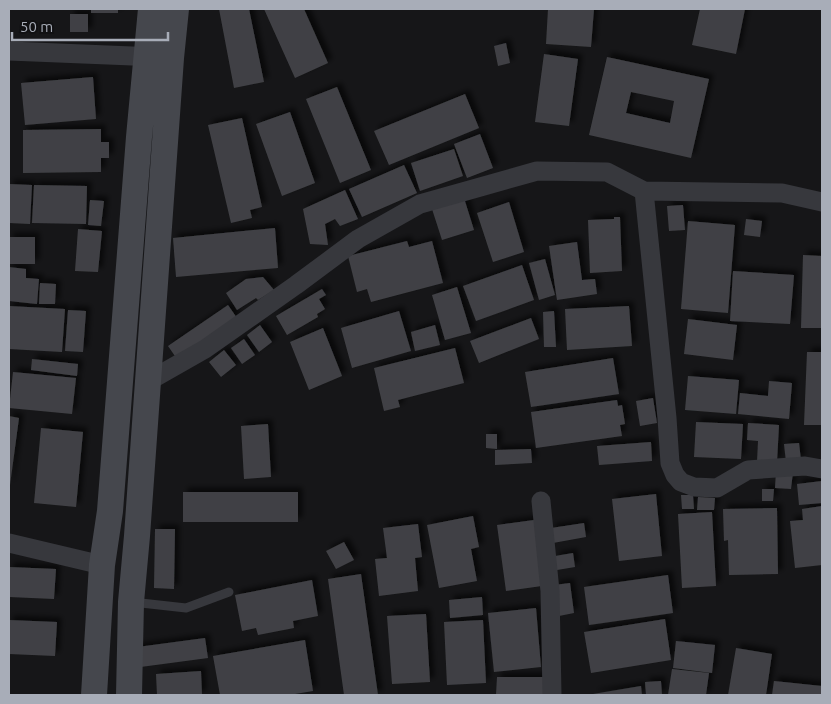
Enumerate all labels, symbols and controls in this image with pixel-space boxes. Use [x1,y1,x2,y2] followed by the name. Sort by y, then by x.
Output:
[12,10,169,42] scale bar
[20,18,53,35] text: 50 m

